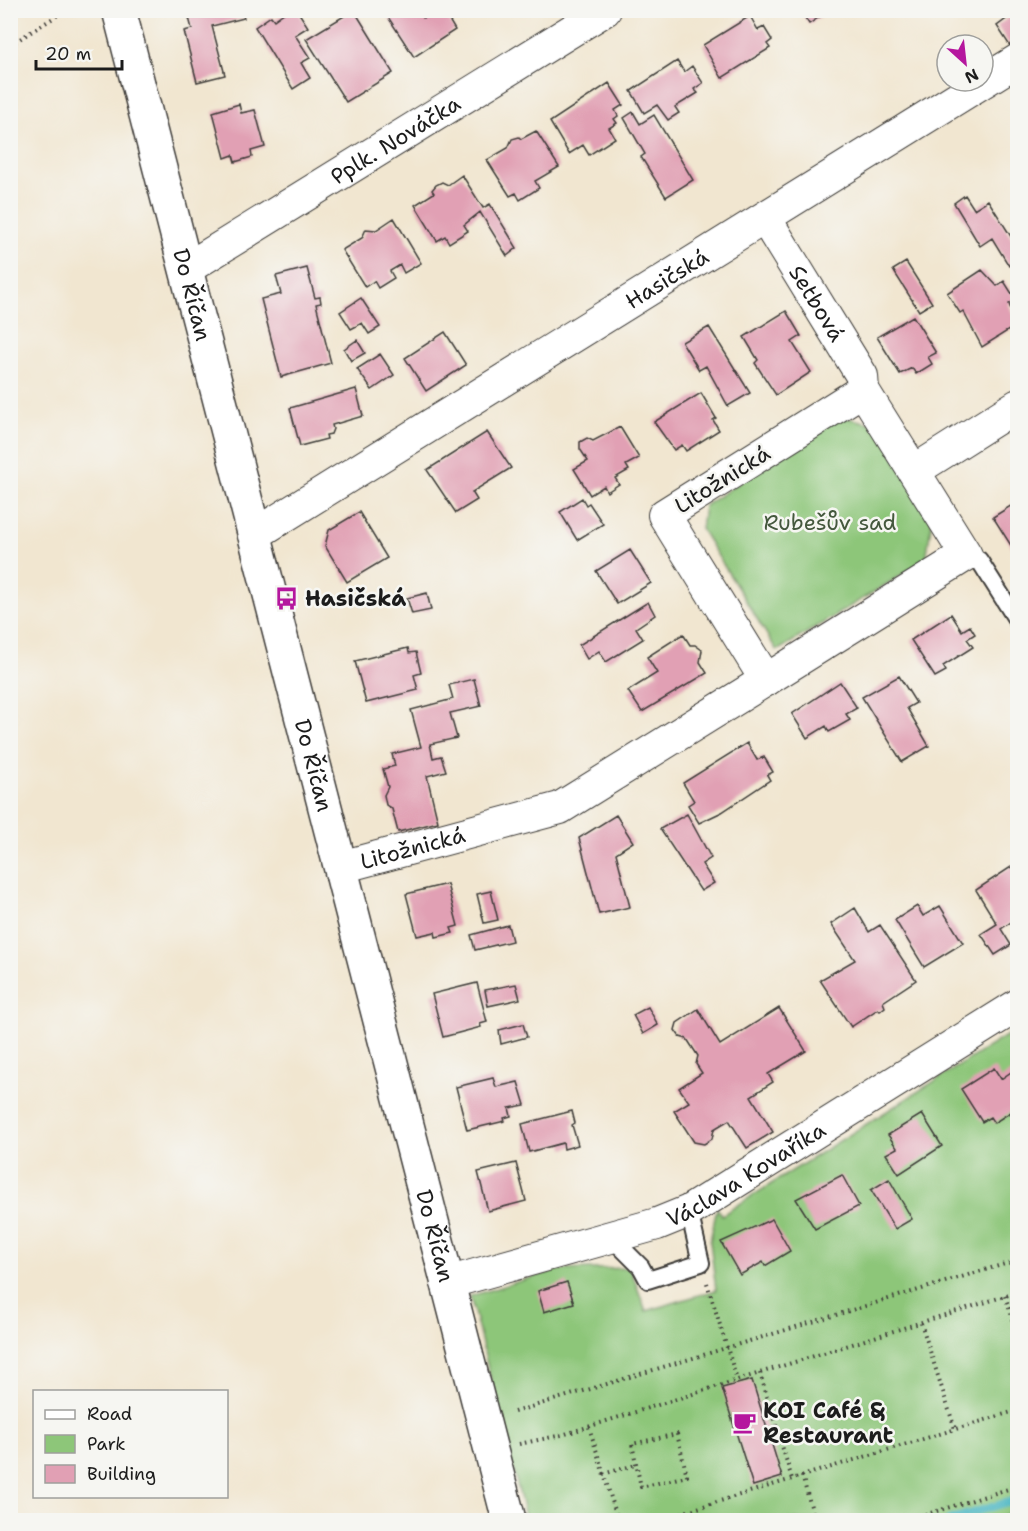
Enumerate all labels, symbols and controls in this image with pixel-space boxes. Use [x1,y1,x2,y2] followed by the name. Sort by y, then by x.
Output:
[36,33,122,71] scale bar
[935,33,995,93] north arrow
[45,42,91,66] text: 20 m
[961,64,982,88] text: N
[325,89,466,191] street label: Pplk. Nováčka
[620,242,714,316] street label: Hasičská
[166,245,218,344] street label: Do Říčan
[782,260,852,347] street label: Setbová
[669,439,776,520] street label: Litožnická
[763,508,897,537] park label: Rubešův sad
[305,584,406,613] place label: Hasičská
[274,585,300,611] bus stop icon: Hasičská
[288,716,339,815] street label: Do Říčan
[357,820,468,876] street label: Litožnická
[662,1115,831,1234] street label: Václava Kovaříka
[409,1187,461,1285] street label: Do Říčan
[33,1390,228,1498] legend
[763,1396,894,1450] place label: KOI Café & Restaurant
[87,1402,132,1426] text: Road
[732,1410,758,1436] cafe icon: KOI Café & Restaurant
[87,1432,126,1456] text: Park
[87,1462,156,1486] text: Building

